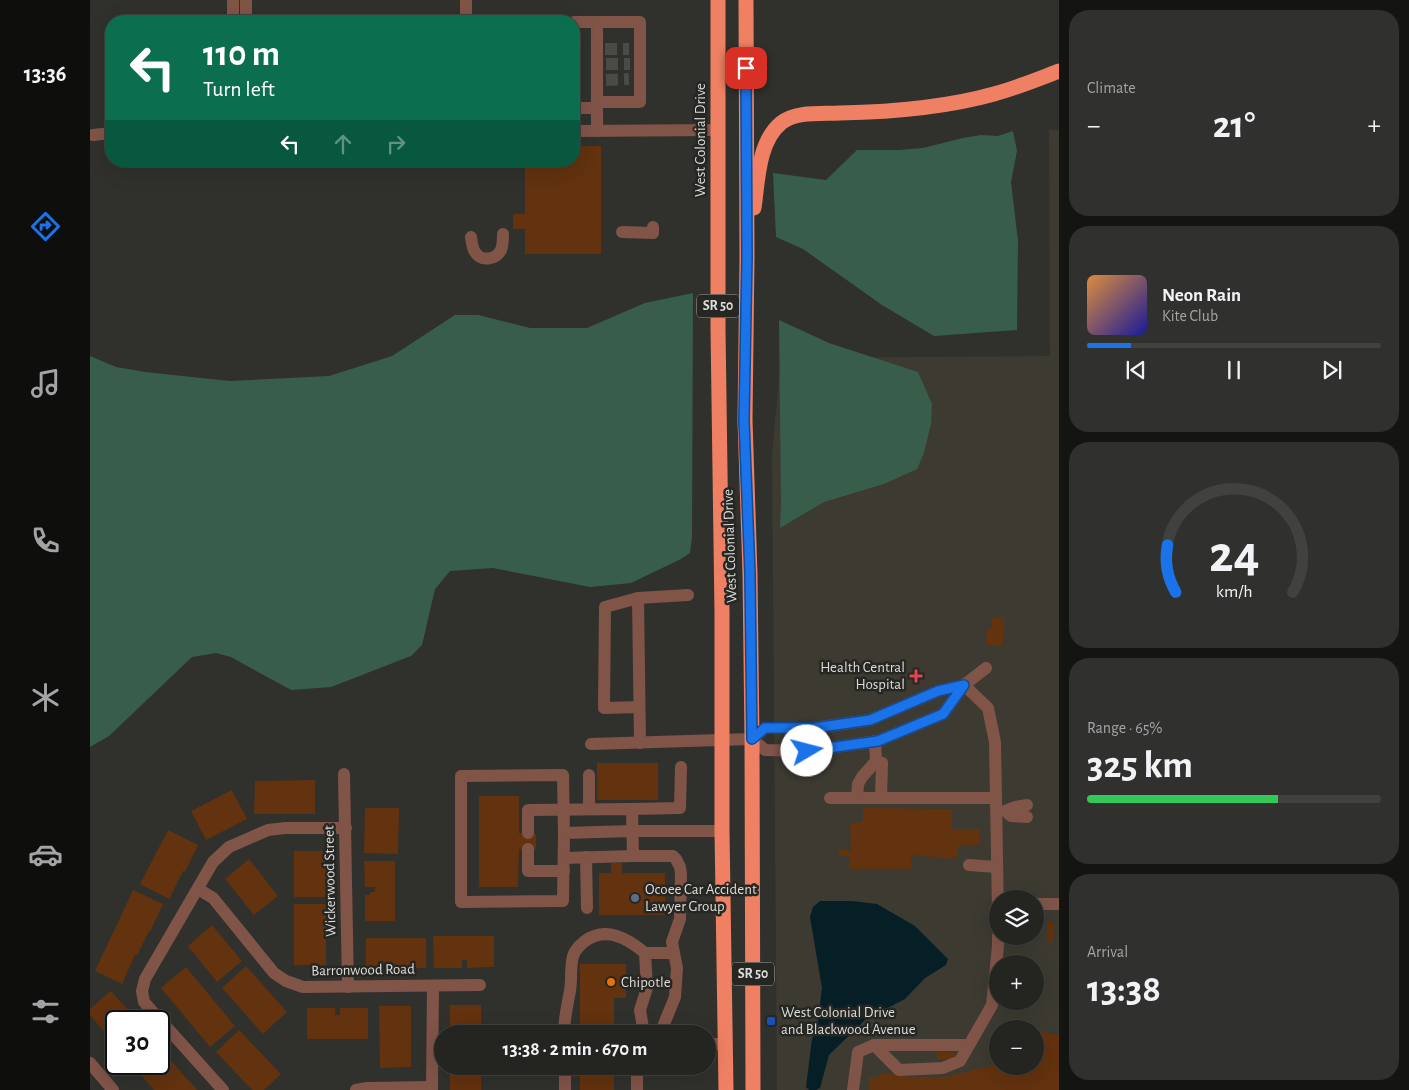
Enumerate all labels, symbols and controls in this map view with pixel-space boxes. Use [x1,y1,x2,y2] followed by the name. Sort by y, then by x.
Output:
[120,35,185,100] icon: left
[203,37,280,72] text: 110 m
[725,47,767,89] pin
[732,54,760,82] icon: arrive
[24,63,66,85] text: 13:36
[203,78,275,100] text: Turn left
[1087,80,1136,96] text: Climate
[693,83,708,197] street label: West Colonial Drive
[1213,107,1255,145] text: 21°
[1087,112,1100,140] text: −
[1368,112,1381,140] text: +
[276,130,304,158] icon: left
[329,130,357,158] icon: ahead
[382,130,410,158] icon: right
[28,209,63,244] icon: directions
[1162,286,1241,305] text: Neon Rain
[697,294,739,318] road number: SR 50
[1162,308,1218,324] text: Kite Club
[1122,356,1150,384] icon: previous
[1220,356,1248,384] icon: pause
[1318,356,1346,384] icon: next
[28,366,63,401] icon: music
[721,489,739,603] street label: West Colonial Drive
[28,523,63,558] icon: phone
[1209,529,1259,581] text: 24
[1216,583,1252,601] text: km/h
[820,660,905,692] place label: Health Central Hospital
[909,669,923,683] marker: Health Central Hospital
[28,680,63,715] icon: climate
[1087,720,1163,736] text: Range · 65%
[780,724,832,776] position arrow
[1087,747,1193,785] text: 325 km
[322,825,338,937] street label: Wickerwood Street
[28,837,63,872] icon: car
[645,882,757,914] place label: Ocoee Car Accident Lawyer Group
[989,890,1044,1075] map controls
[989,890,1044,945] button: layers
[629,892,641,904] marker: Ocoee Car Accident Lawyer Group
[1087,944,1128,960] text: Arrival
[989,955,1044,1010] button: +
[311,962,415,978] street label: Barronwood Road
[732,962,774,986] road number: SR 50
[1087,971,1161,1009] text: 13:38
[621,975,671,990] place label: Chipotle
[605,976,617,988] marker: Chipotle
[28,994,63,1029] icon: filters
[781,1005,916,1037] place label: West Colonial Drive and Blackwood Avenue
[105,1010,170,1075] speed limit sign: 30
[765,1015,777,1027] marker: West Colonial Drive and Blackwood Avenue
[989,1020,1044,1075] button: −
[503,1040,647,1059] text: 13:38 · 2 min · 670 m

